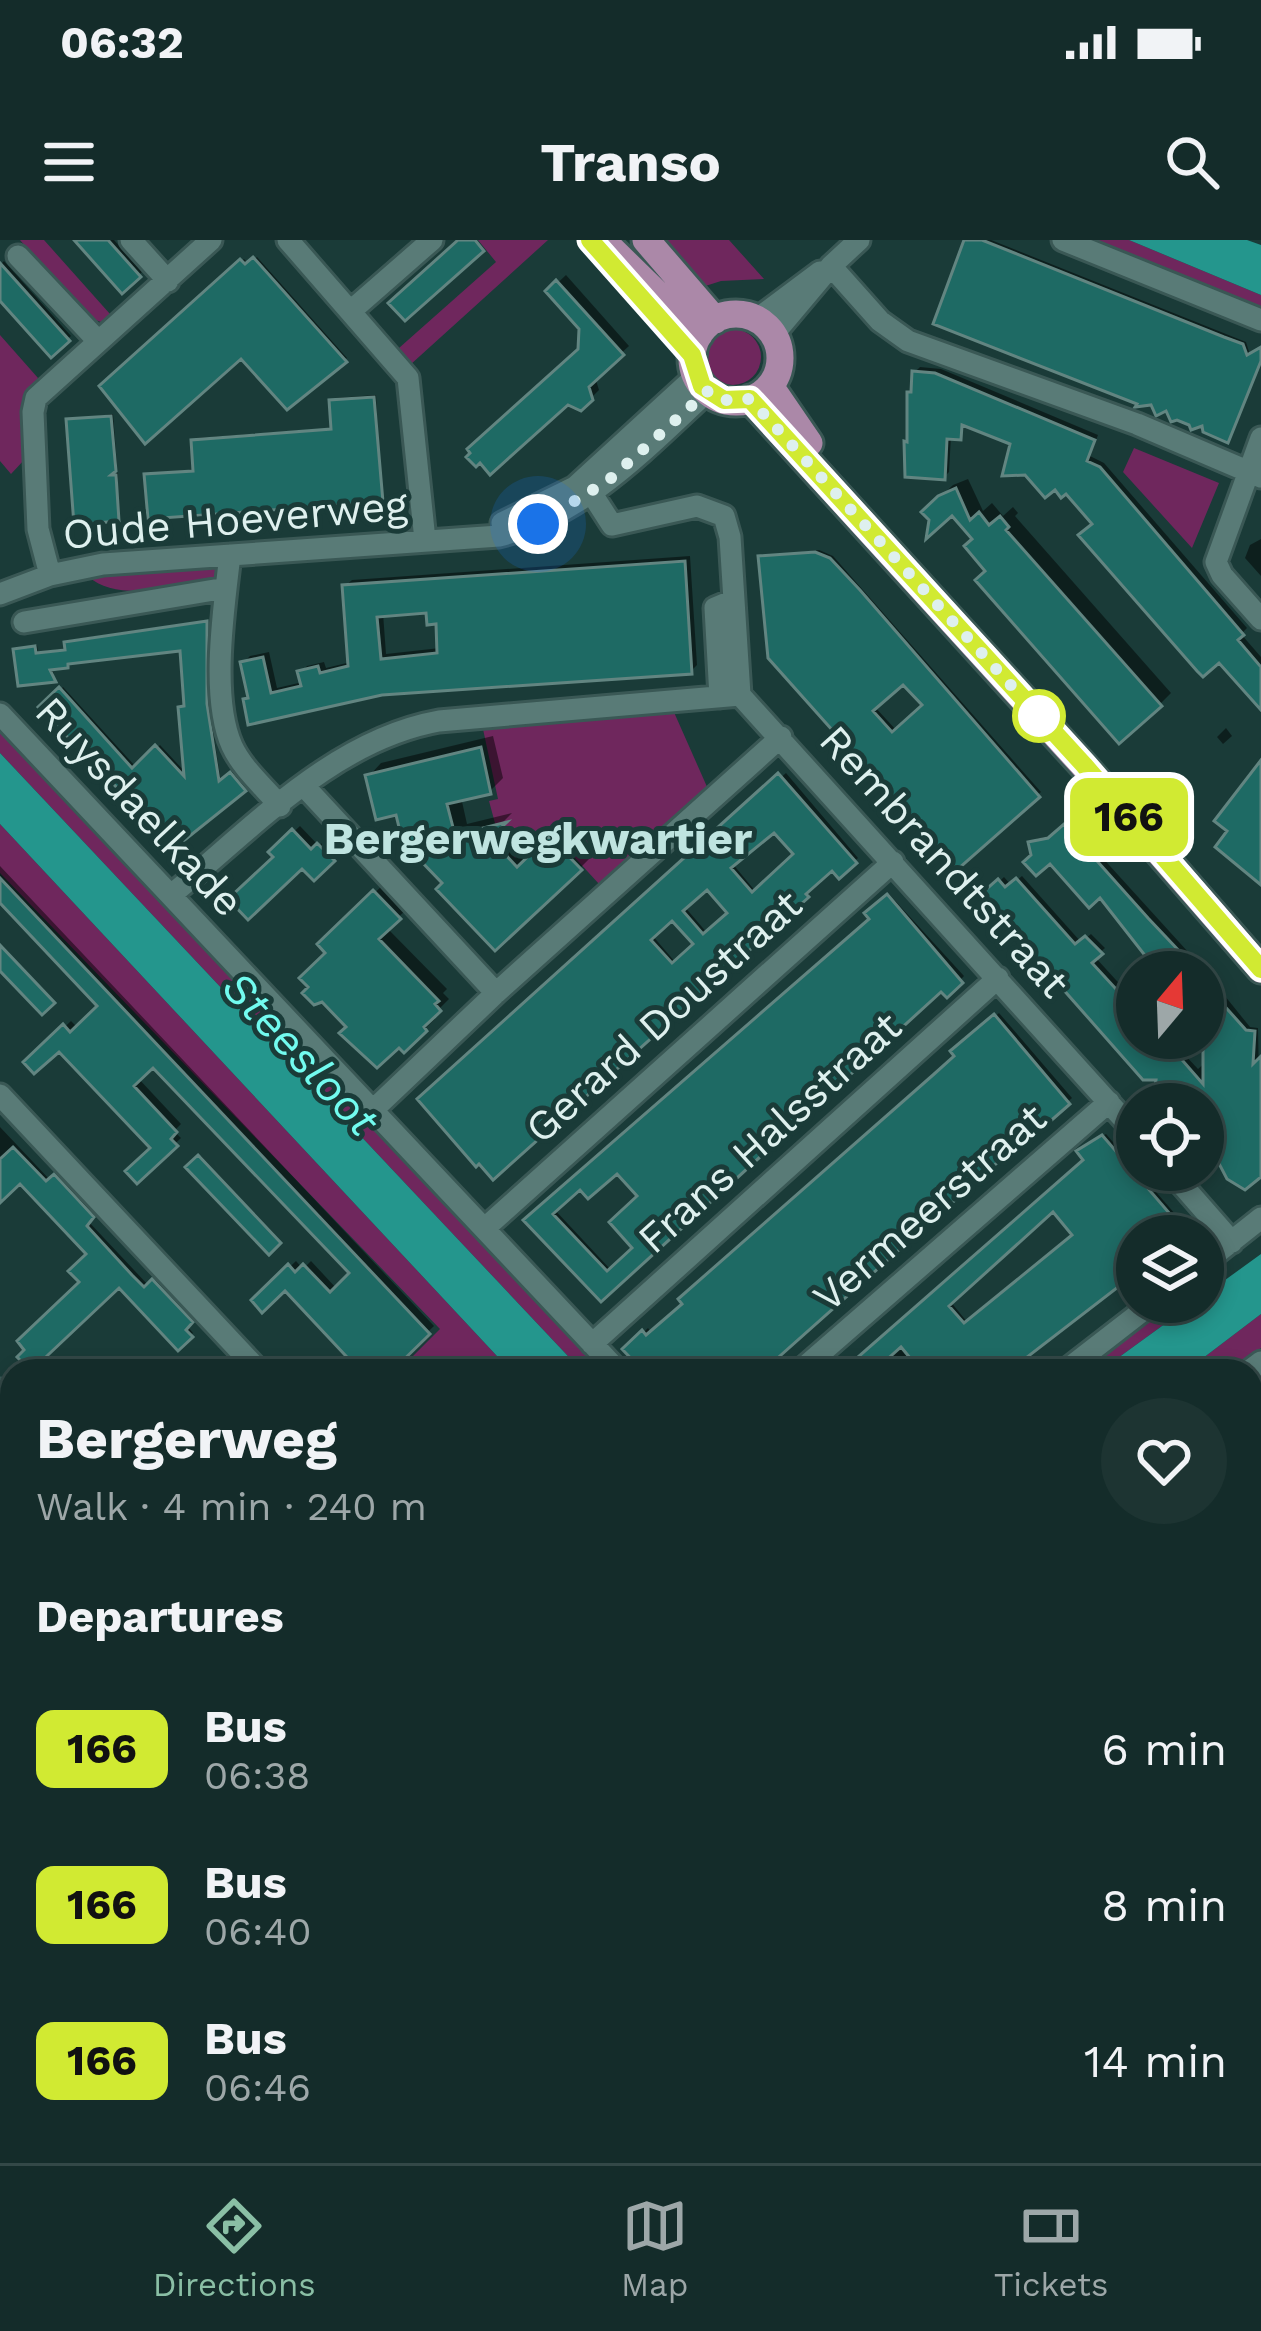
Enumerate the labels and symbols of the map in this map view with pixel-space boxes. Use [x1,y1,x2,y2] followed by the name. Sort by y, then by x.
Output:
[61,480,410,559] street label: Oude Hoeverweg
[508,494,568,554] your location
[26,687,254,926] street label: Ruysdaelkade
[1014,691,1064,741] unlabelled marker
[810,715,1079,1007] street label: Rembrandtstraat
[1060,778,1198,856] line badge: 166
[324,812,753,865] district label: Bergerwegkwartier
[515,880,811,1153] street label: Gerard Doustraat
[1116,951,1224,1059] north arrow
[211,960,391,1147] water label: Steesloot
[628,1002,911,1263] street label: Frans Halsstraat
[803,1093,1056,1322] street label: Vermeerstraat

